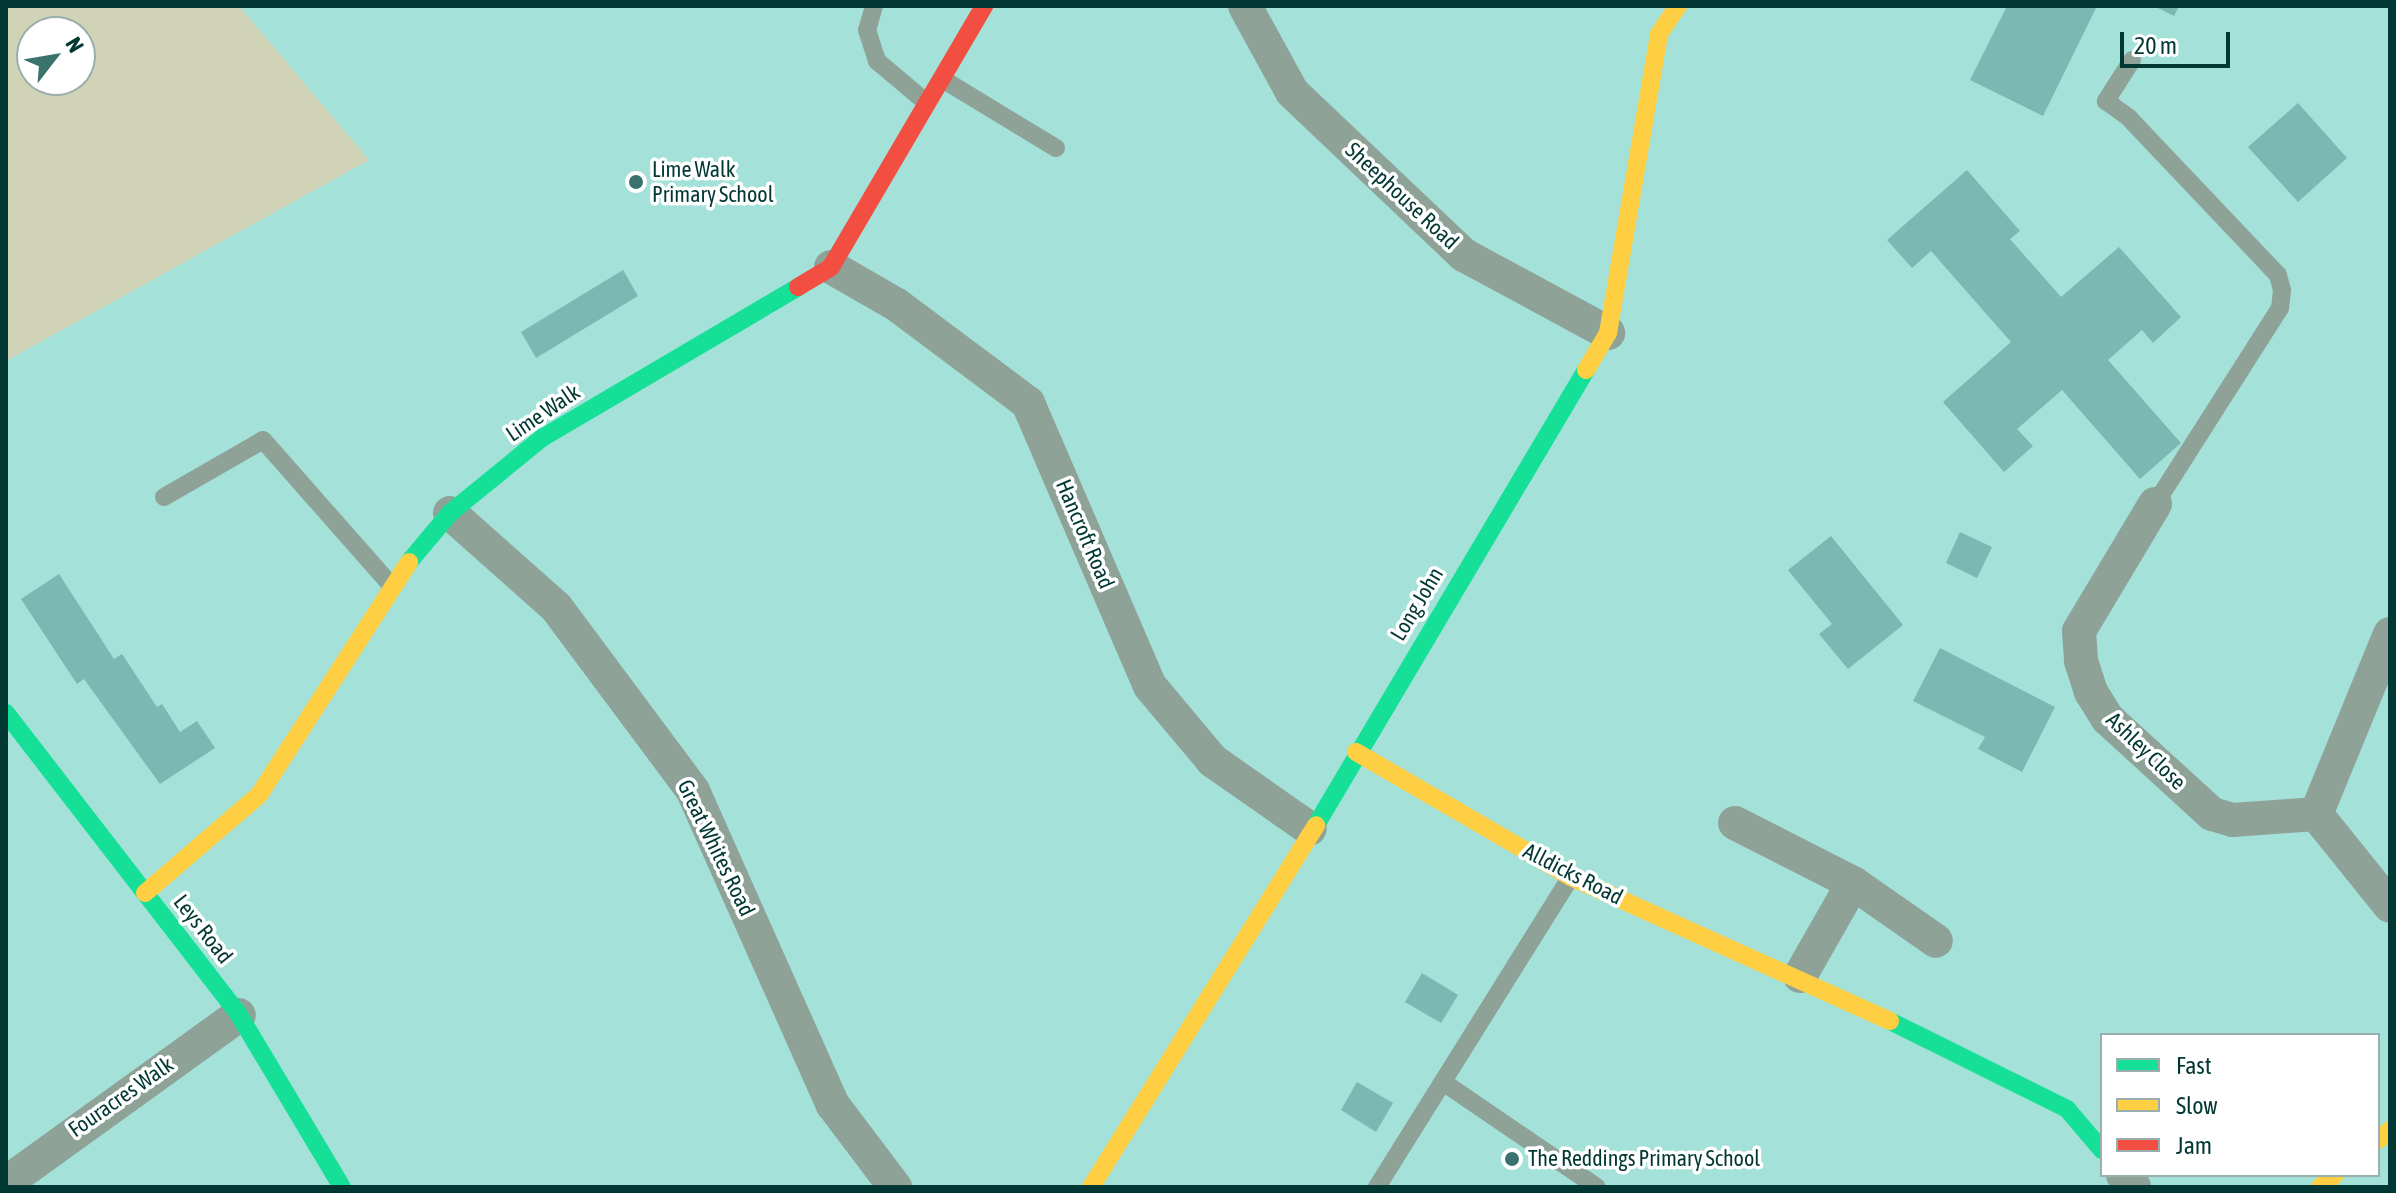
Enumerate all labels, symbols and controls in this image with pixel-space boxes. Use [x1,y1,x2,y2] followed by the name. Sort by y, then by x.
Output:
[16,16,96,96] north arrow
[2124,16,2234,66] scale bar
[60,32,89,57] text: N
[2134,32,2177,59] text: 20 m
[1340,137,1464,255] street label: Sheephouse Road
[652,156,774,208] place label: Lime Walk Primary School
[627,173,645,191] marker: Lime Walk Primary School
[501,379,585,447] street label: Lime Walk
[1050,475,1120,593] street label: Hancroft Road
[1385,563,1449,645] street label: Long John
[2101,707,2191,795] street label: Ashley Close
[672,776,760,920] street label: Great Whites Road
[1519,838,1627,910] street label: Alldicks Road
[168,889,238,969] street label: Leys Road
[2100,1033,2380,1177] legend
[63,1051,179,1143] street label: Fouracres Walk
[2176,1052,2212,1079] text: Fast
[2176,1092,2218,1119] text: Slow
[2176,1132,2212,1159] text: Jam
[1528,1146,1760,1172] place label: The Reddings Primary School
[1503,1150,1521,1168] marker: The Reddings Primary School

